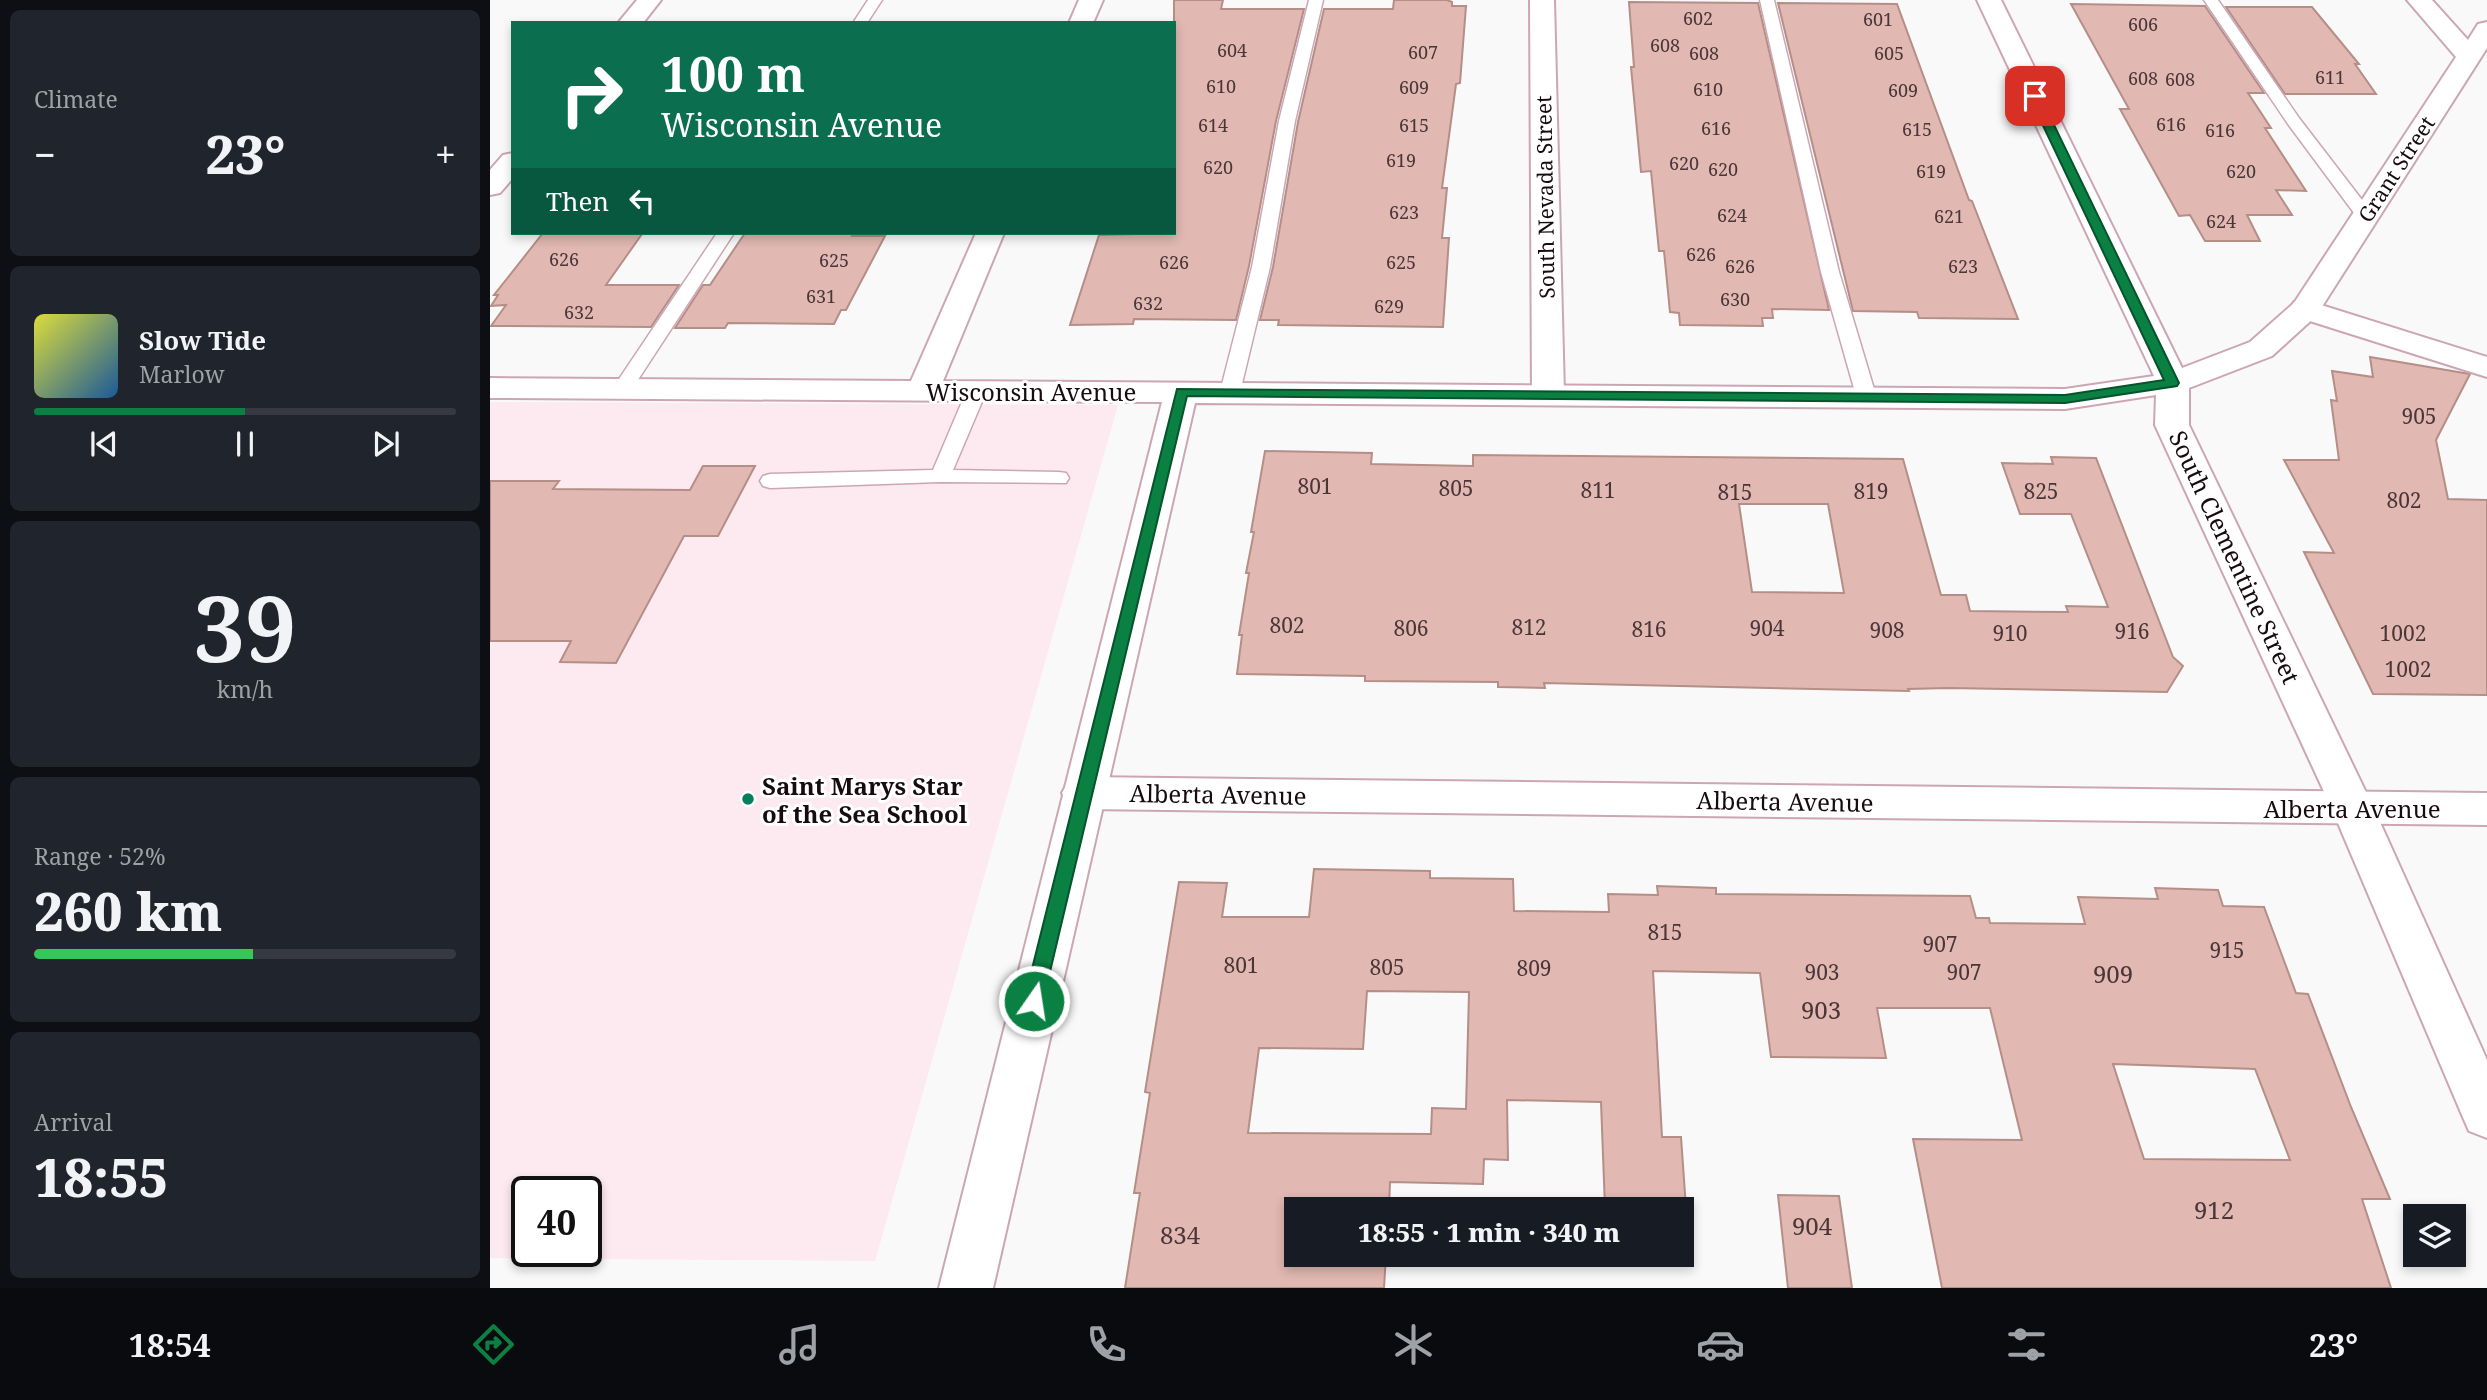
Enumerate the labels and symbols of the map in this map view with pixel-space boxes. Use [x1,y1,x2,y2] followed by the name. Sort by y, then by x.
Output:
[1683,6,1713,30] house number: 602
[1863,7,1893,31] house number: 601
[2128,12,2158,36] house number: 606
[1650,33,1680,57] house number: 608
[1217,38,1247,62] house number: 604
[1408,40,1438,64] house number: 607
[1689,41,1719,65] house number: 608
[1874,41,1904,65] house number: 605
[2315,65,2345,89] house number: 611
[2005,66,2065,126] pin
[2128,66,2158,90] house number: 608
[2165,67,2195,91] house number: 608
[1206,74,1236,98] house number: 610
[1399,75,1429,99] house number: 609
[1693,77,1723,101] house number: 610
[1888,78,1918,102] house number: 609
[1529,95,1561,299] street label: South Nevada Street
[2351,111,2441,227] street label: Grant Street
[2156,112,2186,136] house number: 616
[1198,113,1228,137] house number: 614
[1399,113,1429,137] house number: 615
[1701,116,1731,140] house number: 616
[1902,117,1932,141] house number: 615
[2205,118,2235,142] house number: 616
[1386,148,1416,172] house number: 619
[1669,151,1699,175] house number: 620
[1203,155,1233,179] house number: 620
[1708,157,1738,181] house number: 620
[1916,159,1946,183] house number: 619
[2226,159,2256,183] house number: 620
[1389,200,1419,224] house number: 623
[1717,203,1747,227] house number: 624
[1934,204,1964,228] house number: 621
[2206,209,2236,233] house number: 624
[1686,242,1716,266] house number: 626
[549,247,579,271] house number: 626
[819,248,849,272] house number: 625
[1159,250,1189,274] house number: 626
[1386,250,1416,274] house number: 625
[1725,254,1755,278] house number: 626
[1948,254,1978,278] house number: 623
[806,284,836,308] house number: 631
[1720,287,1750,311] house number: 630
[1133,291,1163,315] house number: 632
[1374,294,1404,318] house number: 629
[564,300,594,324] house number: 632
[926,375,1136,408] street label: Wisconsin Avenue
[2401,402,2437,430] house number: 905
[2162,425,2308,689] street label: South Clementine Street
[1297,472,1333,500] house number: 801
[1438,474,1474,502] house number: 805
[1580,476,1616,504] house number: 811
[1853,477,1889,505] house number: 819
[2023,477,2059,505] house number: 825
[1717,478,1753,506] house number: 815
[2386,486,2422,514] house number: 802
[1269,611,1305,639] house number: 802
[1511,613,1547,641] house number: 812
[1393,614,1429,642] house number: 806
[1749,614,1785,642] house number: 904
[1631,615,1667,643] house number: 816
[1869,616,1905,644] house number: 908
[2114,617,2150,645] house number: 916
[1992,619,2028,647] house number: 910
[2380,619,2426,647] house number: 1002
[2385,655,2431,683] house number: 1002
[762,769,968,830] place label: Saint Marys Star of the Sea School
[1129,776,1307,812] street label: Alberta Avenue
[1696,783,1874,819] street label: Alberta Avenue
[740,791,756,807] marker: Saint Marys Star of the Sea School
[2263,792,2441,825] street label: Alberta Avenue
[1647,918,1683,946] house number: 815
[1922,930,1958,958] house number: 907
[2209,936,2245,964] house number: 915
[1223,951,1259,979] house number: 801
[1369,953,1405,981] house number: 805
[1516,954,1552,982] house number: 809
[2093,957,2133,990] house number: 909
[1804,958,1840,986] house number: 903
[1946,958,1982,986] house number: 907
[997,964,1071,1038] position arrow
[1801,993,1841,1026] house number: 903
[511,1176,602,1267] speed limit sign: 40
[2194,1193,2234,1226] house number: 912
[1792,1209,1833,1242] house number: 904
[1160,1218,1201,1251] house number: 834

